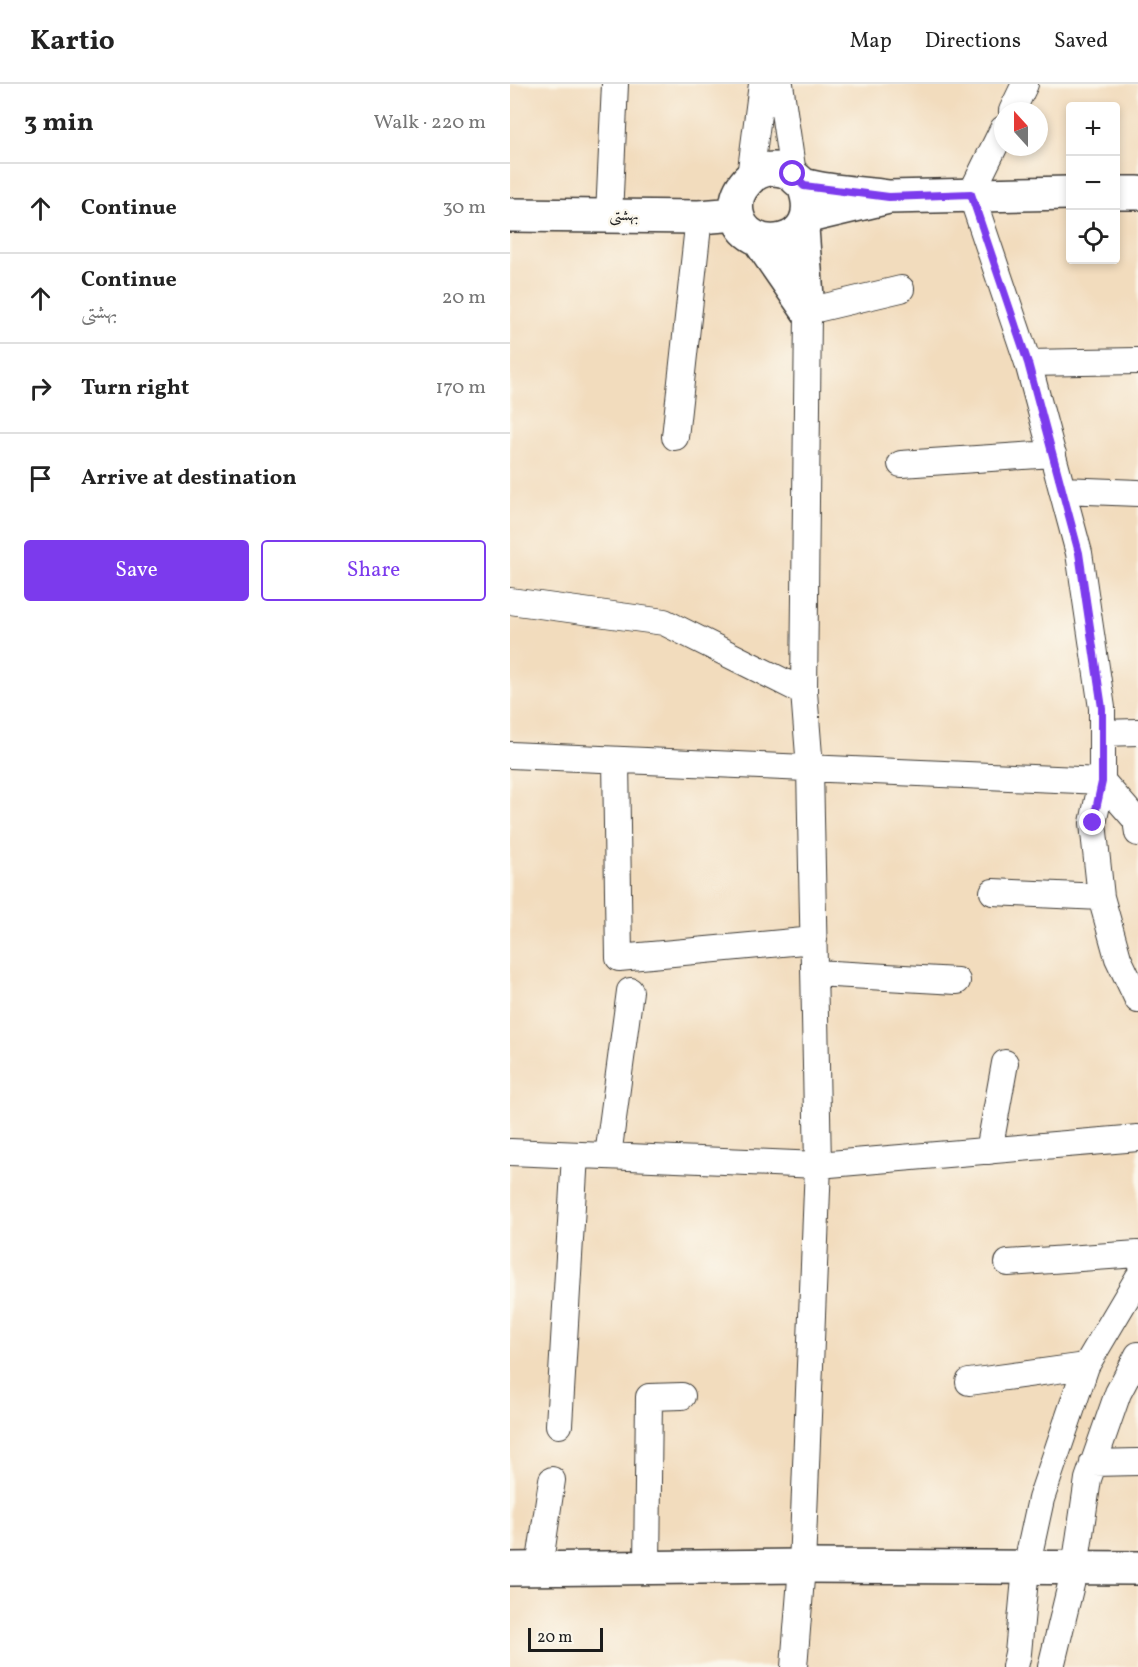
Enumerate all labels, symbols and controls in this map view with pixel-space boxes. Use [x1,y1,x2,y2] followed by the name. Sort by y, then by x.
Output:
[30,22,115,61] text: Kartio
[850,27,892,56] text: Map
[925,27,1021,56] text: Directions
[1054,27,1108,56] text: Saved
[994,102,1048,156] north arrow
[1066,102,1120,264] map controls
[1066,102,1120,156] button: +
[24,105,94,141] text: 3 min
[374,109,486,137] text: Walk · 220 m
[1066,156,1120,210] button: −
[779,160,805,186] route start
[24,192,57,225] icon: ahead
[81,193,177,224] text: Continue
[442,194,486,222] text: 30 m
[609,205,639,227] street label: بهشتی
[1066,210,1120,264] button: locate
[81,265,177,296] text: Continue
[24,282,57,315] icon: ahead
[442,284,486,312] text: 20 m
[81,299,118,327] text: بهشتی
[24,372,57,405] icon: right
[81,373,189,404] text: Turn right
[436,374,486,402] text: 170 m
[24,462,57,495] icon: arrive
[81,463,297,494] text: Arrive at destination
[24,540,249,601] button: Save
[261,540,486,601] button: Share
[1079,809,1105,835] route end
[528,1625,603,1652] scale bar
[537,1627,572,1649] text: 20 m

